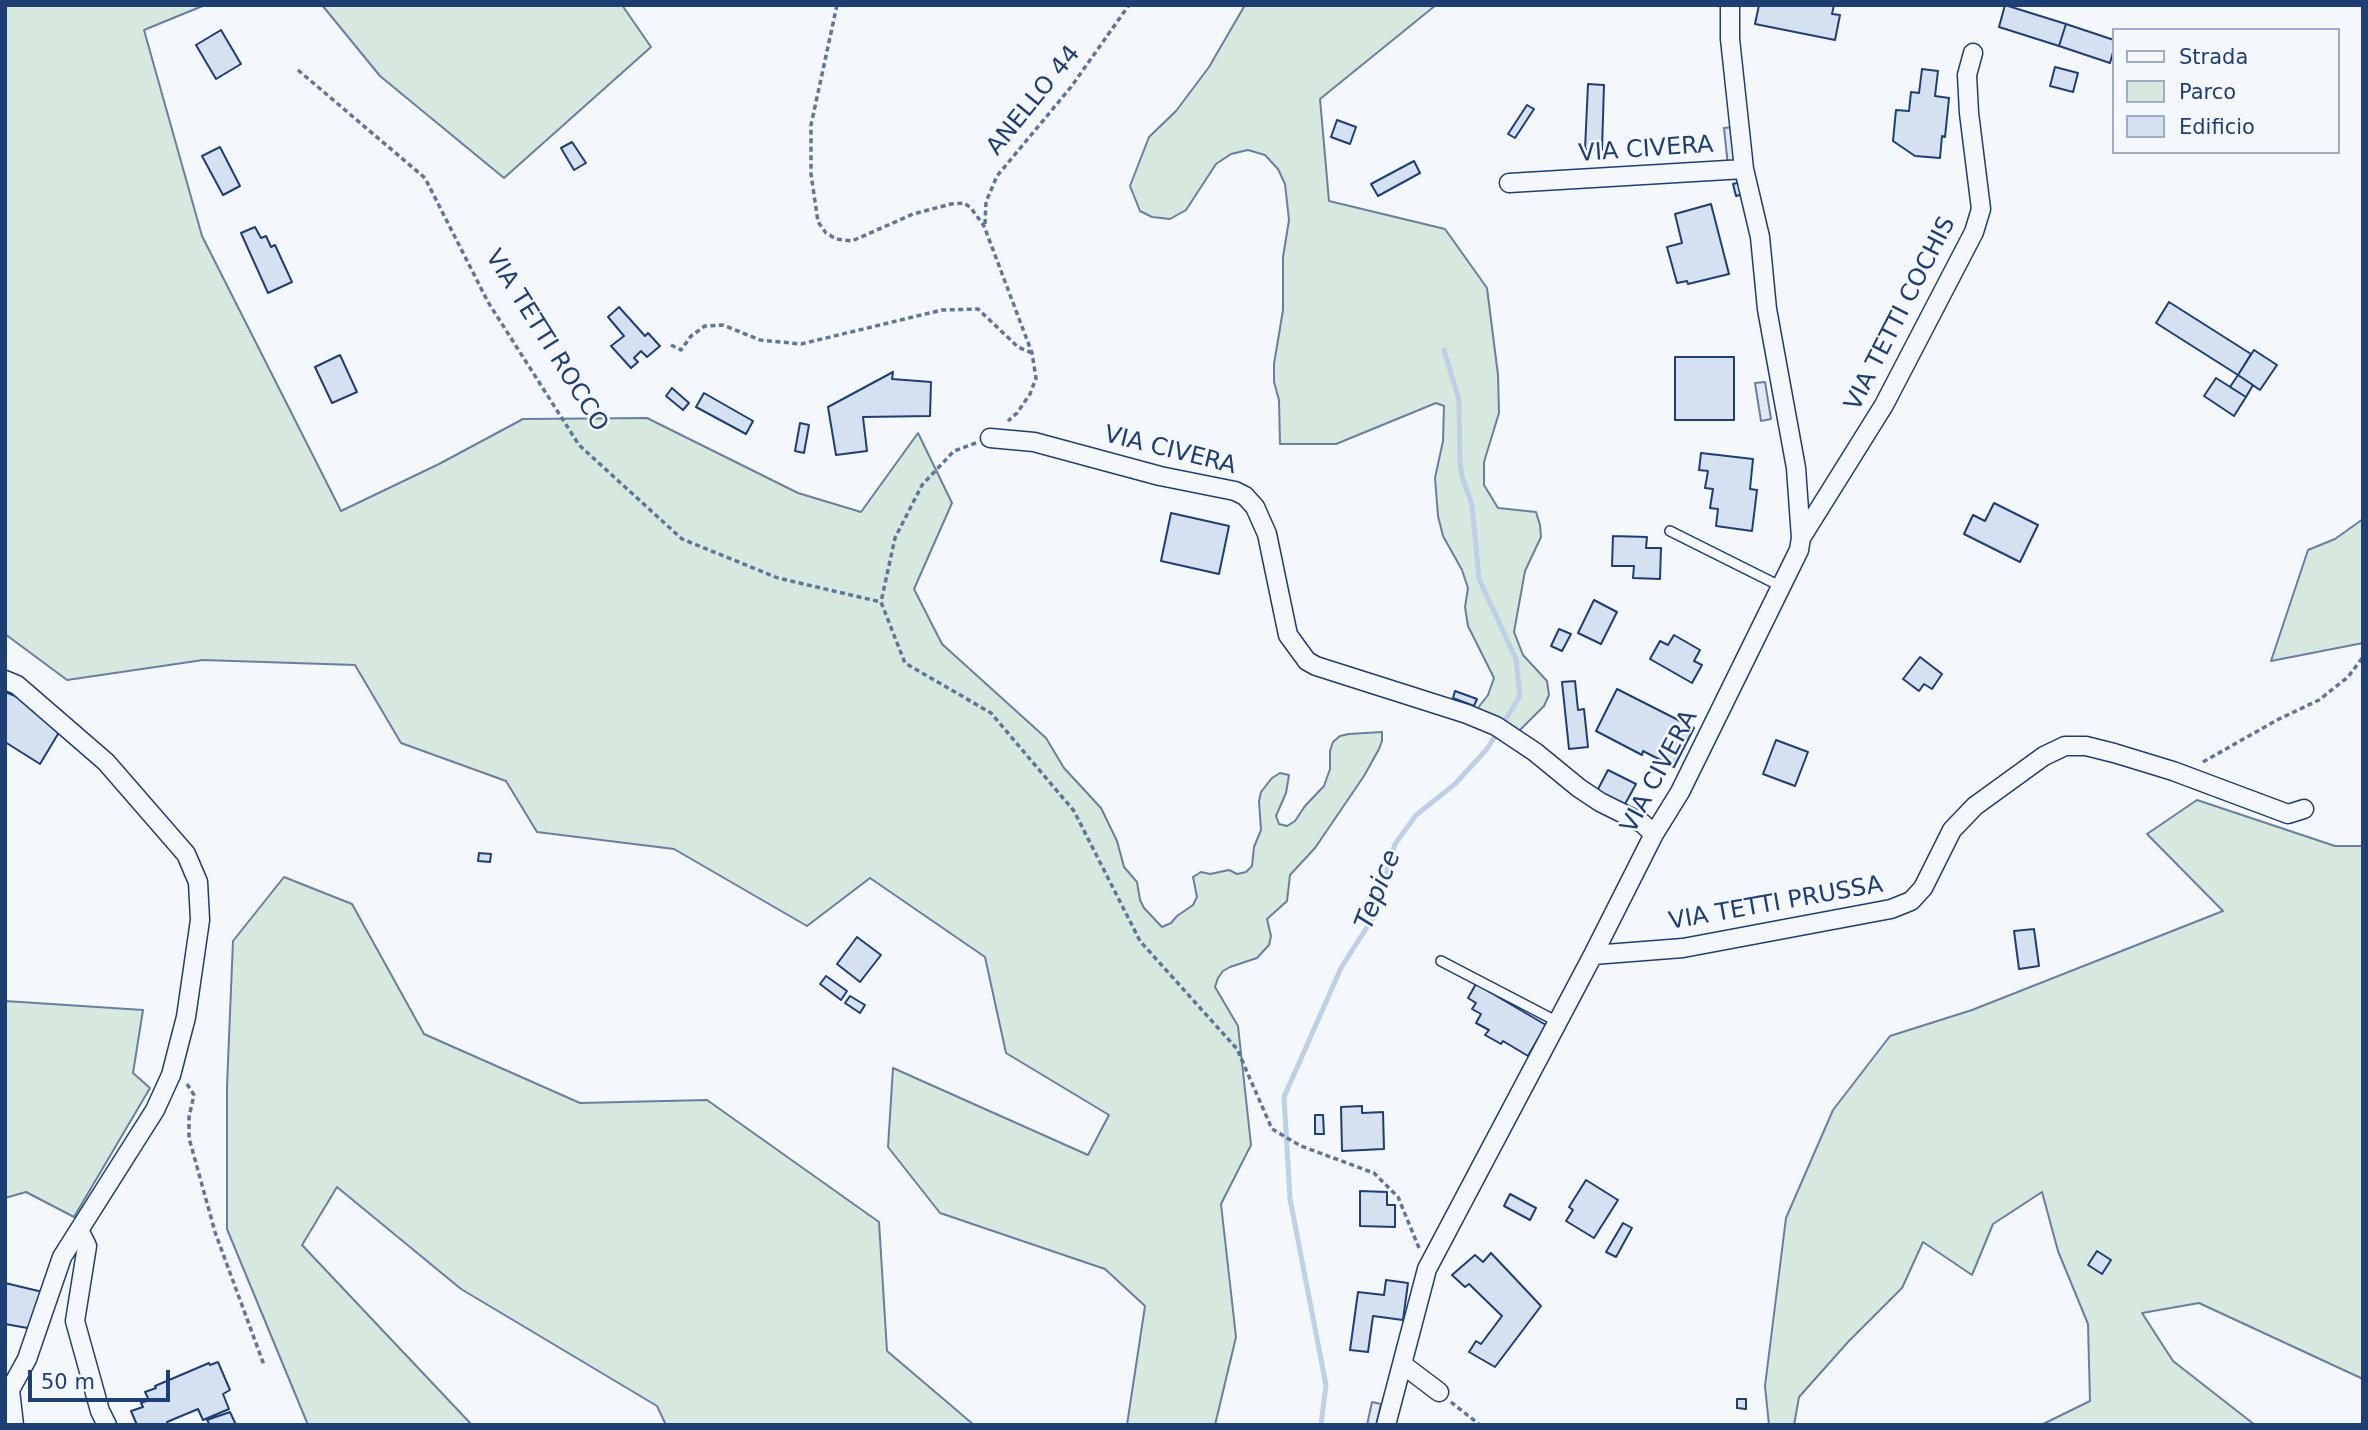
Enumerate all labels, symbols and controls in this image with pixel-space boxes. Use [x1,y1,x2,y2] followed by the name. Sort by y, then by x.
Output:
[2112,28,2340,154] legend
[981,40,1087,162] street label: ANELLO 44
[2179,45,2248,69] text: Strada
[2179,80,2236,104] text: Parco
[2179,115,2255,139] text: Edificio
[1578,131,1714,169] street label: VIA CIVERA
[1840,212,1962,416] street label: VIA TETTI COCHIS
[478,245,614,437] street label: VIA TETTI ROCCO
[1101,421,1239,481] street label: VIA CIVERA
[1616,706,1704,838] street label: VIA CIVERA
[1350,846,1408,934] water label: Tepice
[1667,871,1885,937] street label: VIA TETTI PRUSSA
[32,1356,173,1400] scale bar
[41,1370,95,1394] text: 50 m

